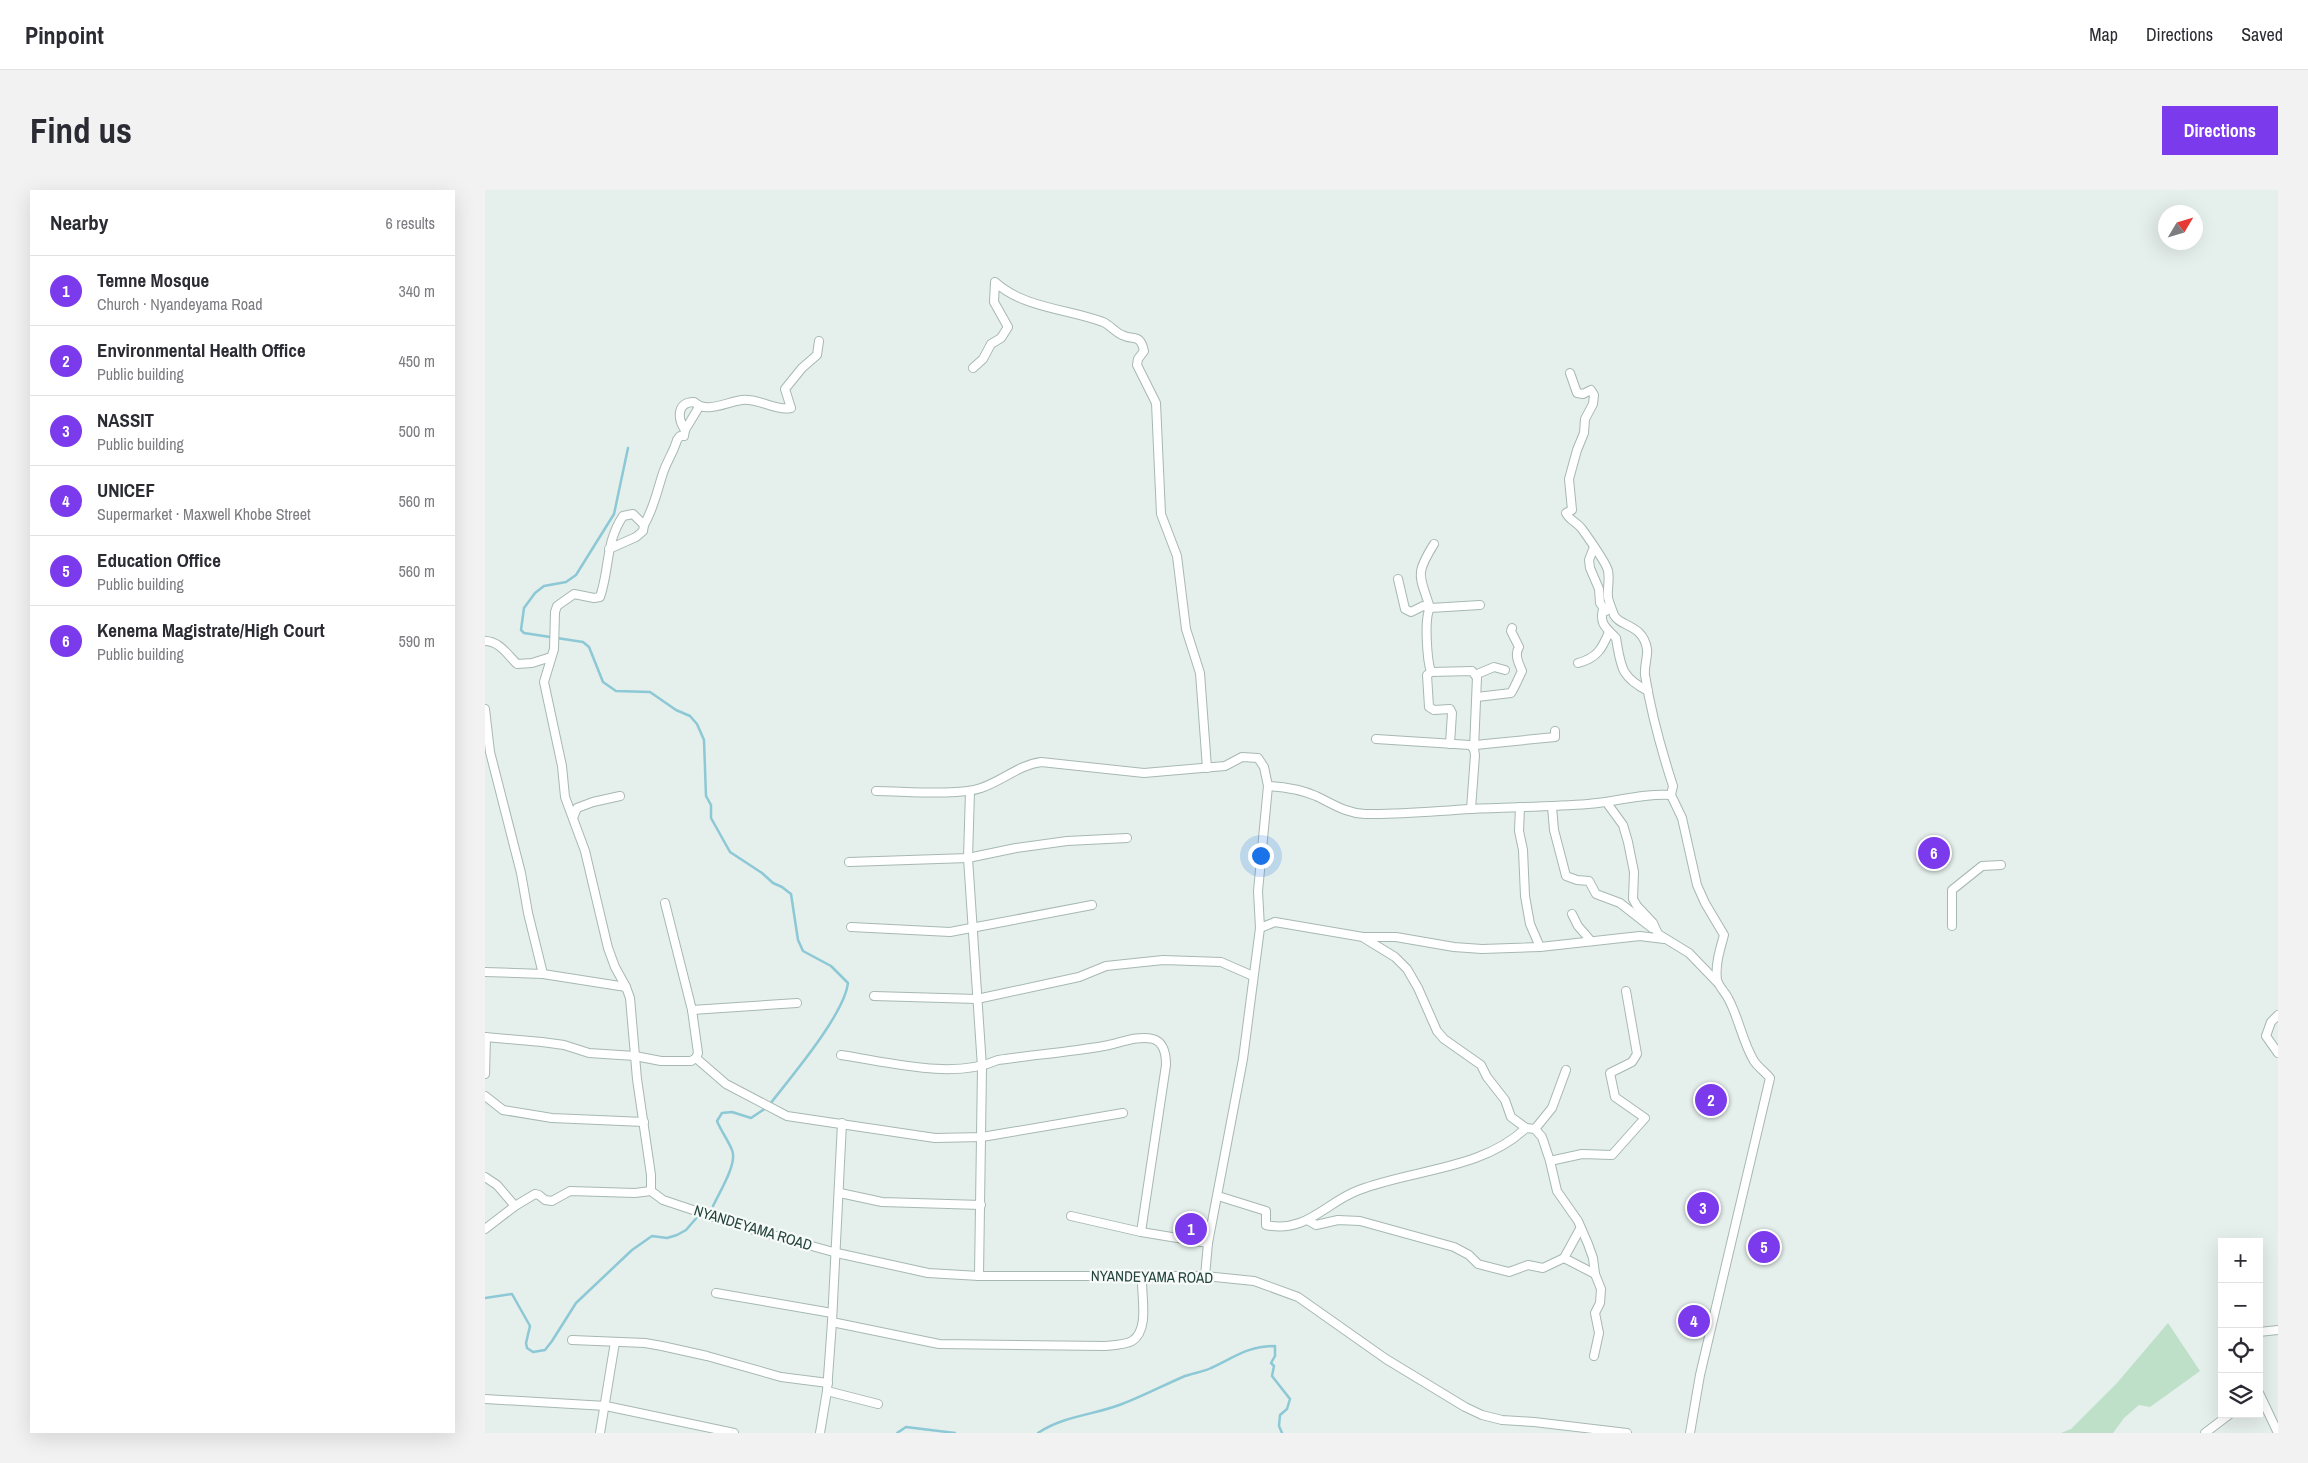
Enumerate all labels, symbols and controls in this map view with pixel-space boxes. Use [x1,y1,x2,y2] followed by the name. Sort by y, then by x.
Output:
[25,19,104,51] text: Pinpoint
[2089,22,2118,47] text: Map
[2146,22,2213,47] text: Directions
[2241,22,2283,47] text: Saved
[2162,106,2278,155] button: Directions
[30,107,132,154] text: Find us
[2158,205,2203,250] north arrow
[50,208,108,237] text: Nearby
[385,212,435,234] text: 6 results
[97,267,209,293] text: Temne Mosque
[62,280,70,302] text: 1
[399,280,435,302] text: 340 m
[97,293,263,315] text: Church · Nyandeyama Road
[97,337,306,363] text: Environmental Health Office
[62,350,70,372] text: 2
[399,350,435,372] text: 450 m
[97,363,184,385] text: Public building
[97,407,154,433] text: NASSIT
[62,420,70,442] text: 3
[399,420,435,442] text: 500 m
[97,433,184,455] text: Public building
[97,477,155,503] text: UNICEF
[62,490,70,512] text: 4
[399,490,435,512] text: 560 m
[97,503,311,525] text: Supermarket · Maxwell Khobe Street
[97,547,221,573] text: Education Office
[62,560,70,582] text: 5
[399,560,435,582] text: 560 m
[97,573,184,595] text: Public building
[97,617,325,643] text: Kenema Magistrate/High Court
[62,630,70,652] text: 6
[399,630,435,652] text: 590 m
[97,643,184,665] text: Public building
[1918,834,1950,872] pin: 6
[1248,843,1274,869] your location
[1695,1081,1727,1119] pin: 2
[1687,1189,1719,1227] pin: 3
[691,1200,815,1256] street label: NYANDEYAMA ROAD
[1175,1210,1207,1248] pin: 1
[1748,1228,1780,1266] pin: 5
[2218,1238,2263,1418] map controls
[2218,1238,2263,1283] button: +
[1091,1265,1214,1288] street label: NYANDEYAMA ROAD
[2218,1283,2263,1328] button: −
[1678,1302,1710,1340] pin: 4
[2218,1328,2263,1373] button: locate
[2218,1373,2263,1418] button: layers

